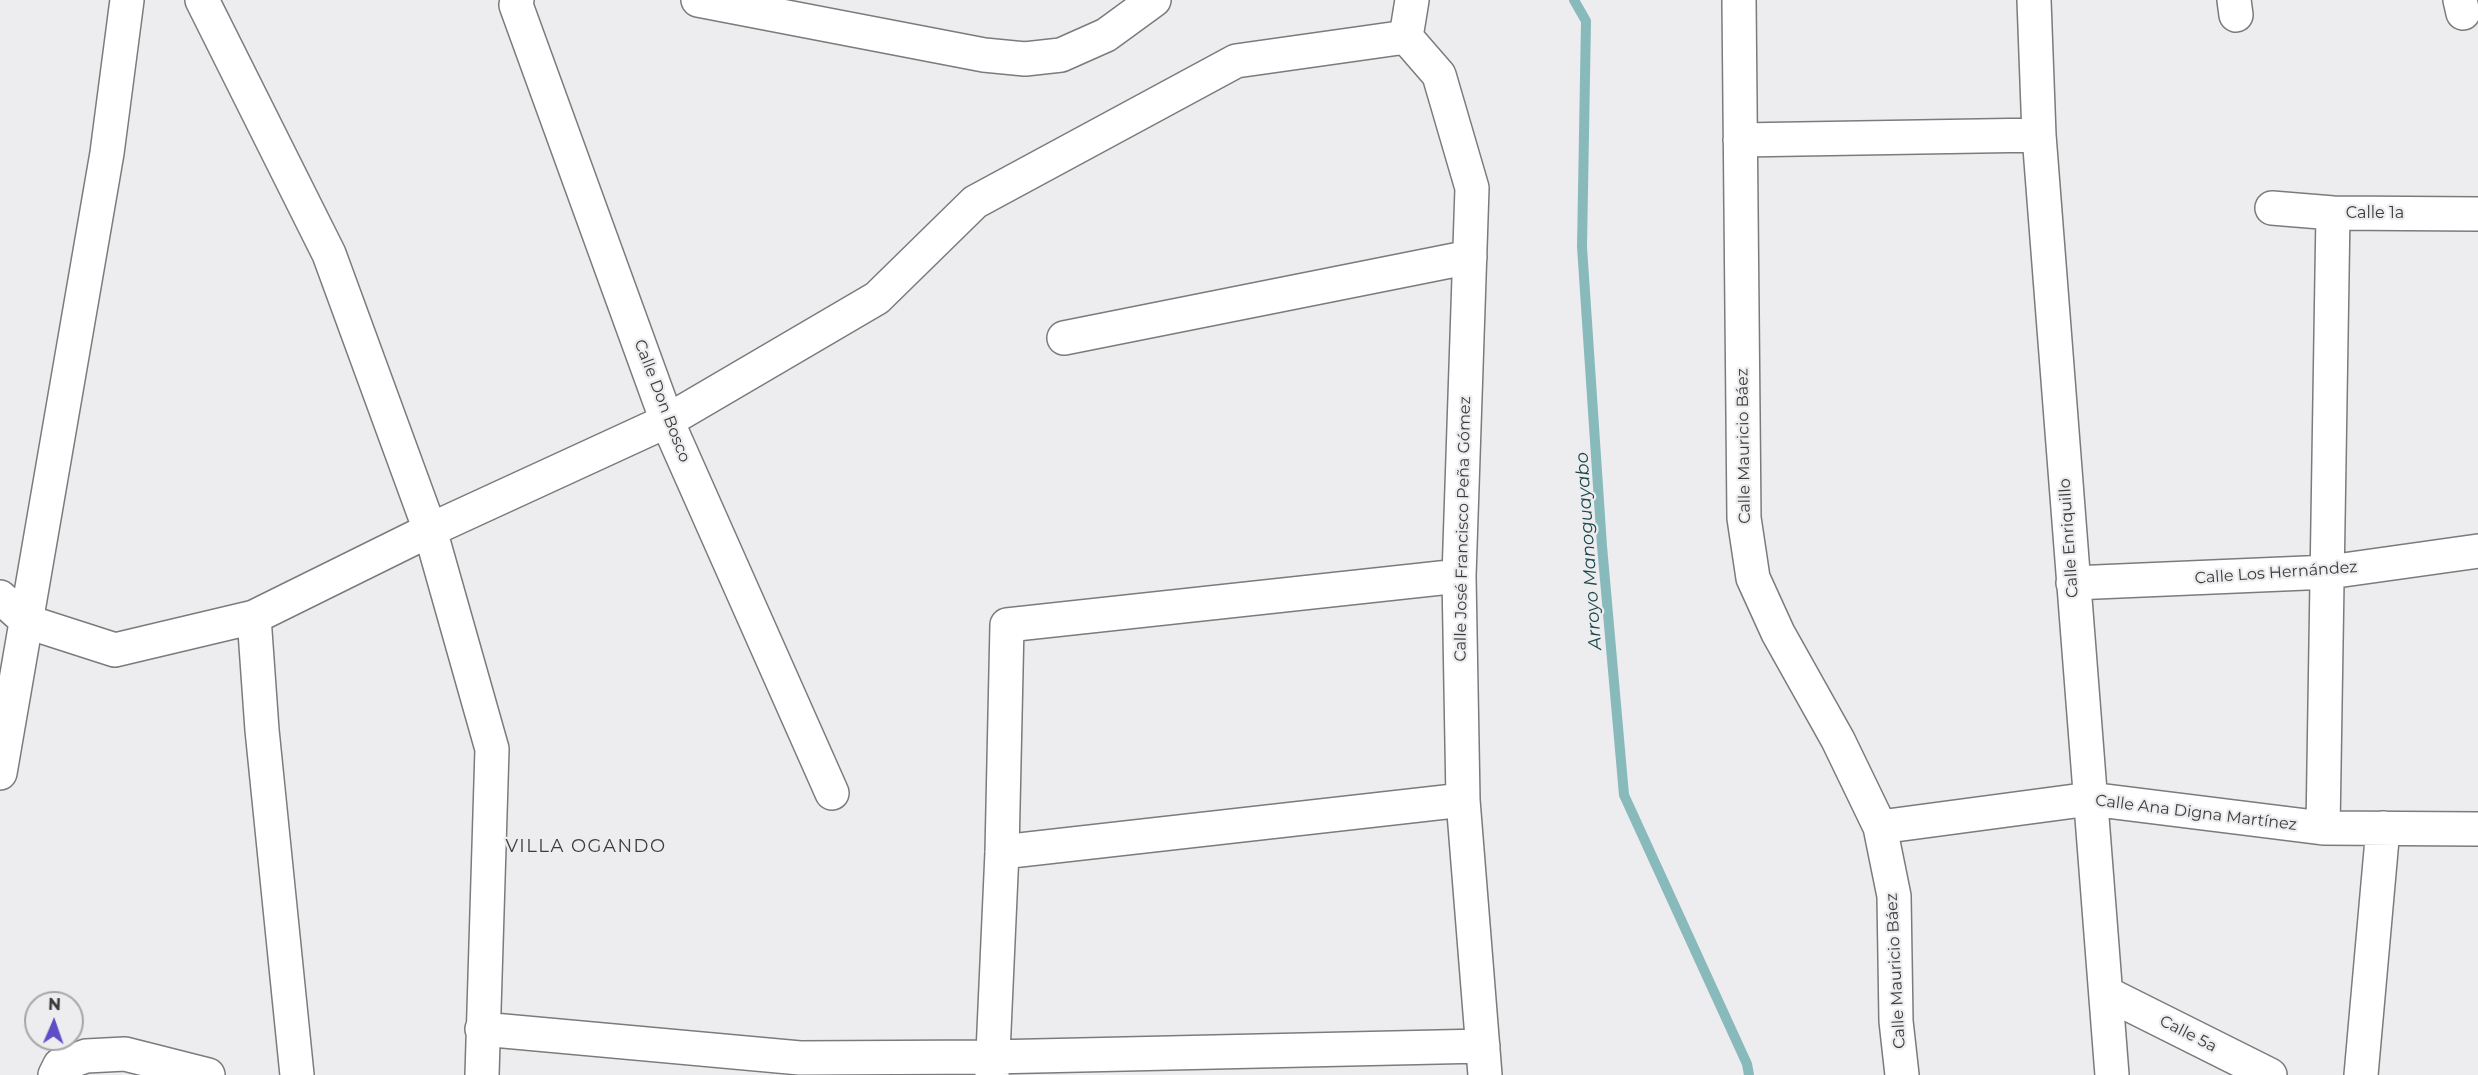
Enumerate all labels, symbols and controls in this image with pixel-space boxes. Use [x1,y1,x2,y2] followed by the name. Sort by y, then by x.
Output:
[2346,203,2404,223] street label: Calle 1a
[630,337,694,465] street label: Calle Don Bosco
[1733,368,1755,524] street label: Calle Mauricio Báez
[1451,396,1475,662] street label: Calle José Francisco Peña Gómez
[1571,451,1607,651] water label: Arroyo Manoguayabo
[2055,478,2083,598] street label: Calle Enriquillo
[2194,558,2358,588] street label: Calle Los Hernández
[2094,791,2298,835] street label: Calle Ana Digna Martínez
[505,836,667,858] district label: VILLA OGANDO
[1882,893,1910,1049] street label: Calle Mauricio Báez
[24,991,84,1051] north arrow
[48,995,61,1014] text: N
[2156,1011,2220,1057] street label: Calle 5a

